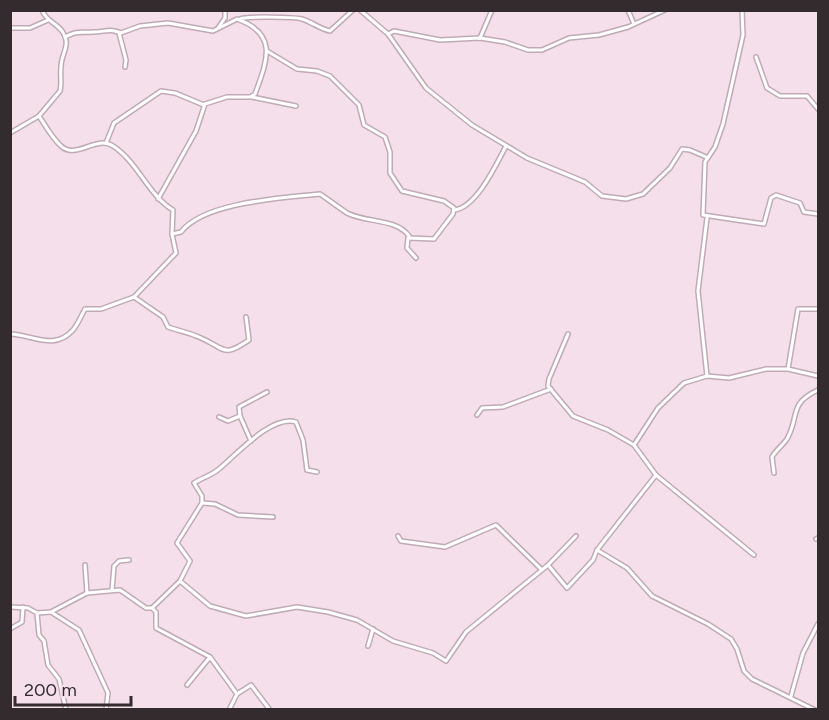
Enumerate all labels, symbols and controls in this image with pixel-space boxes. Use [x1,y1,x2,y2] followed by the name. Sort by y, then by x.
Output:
[15,669,130,707] scale bar
[24,679,77,701] text: 200 m

